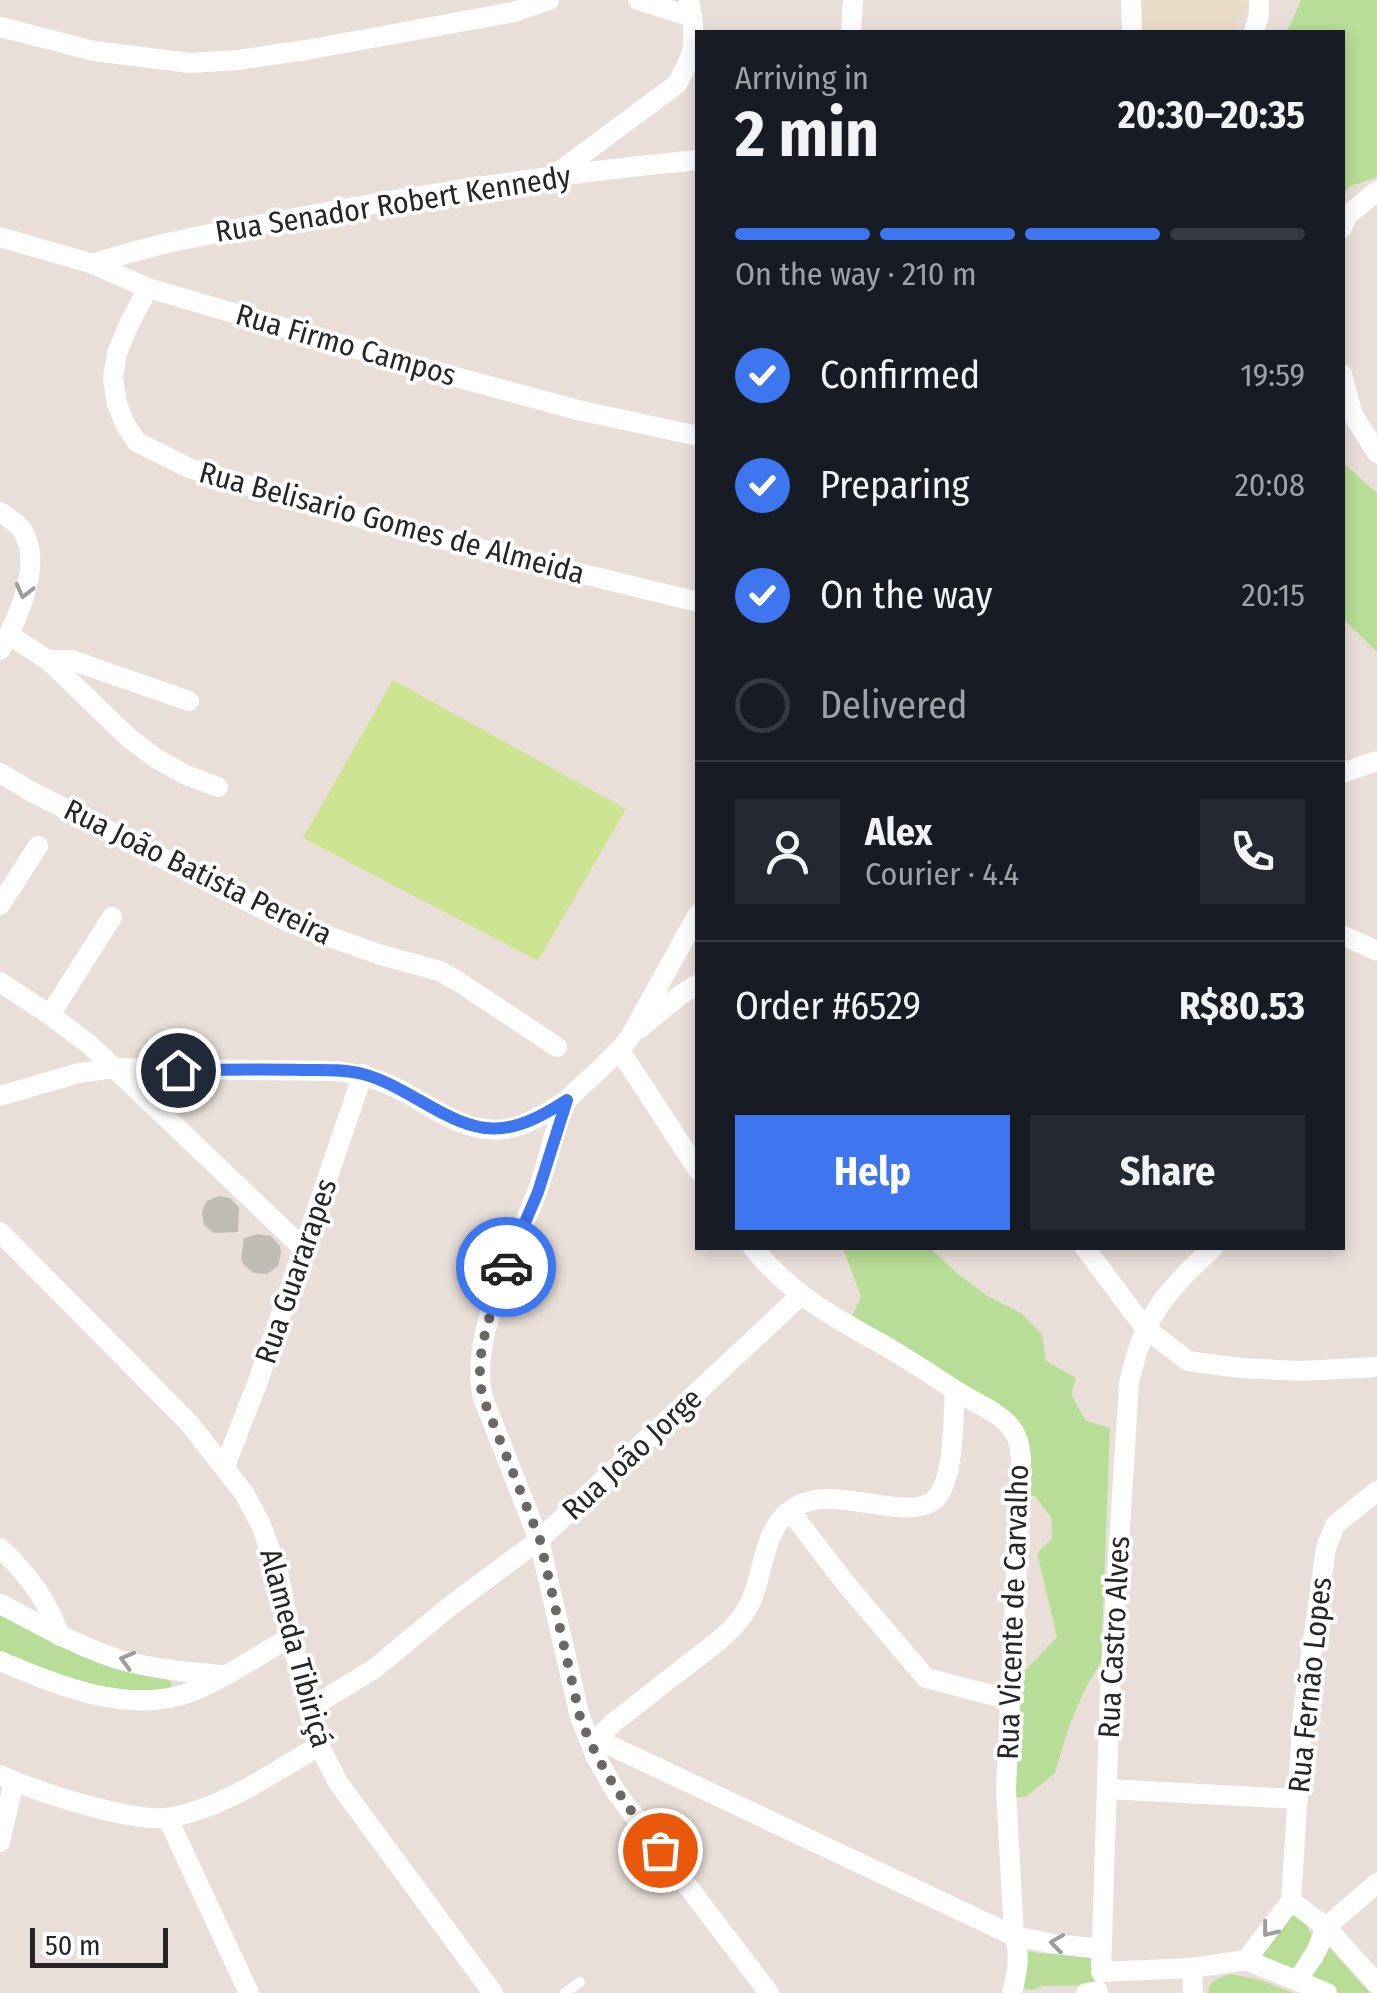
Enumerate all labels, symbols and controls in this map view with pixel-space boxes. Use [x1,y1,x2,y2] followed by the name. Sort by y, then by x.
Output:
[735,59,869,97] text: Arriving in
[1118,92,1305,138] text: 20:30–20:35
[735,95,879,173] text: 2 min
[213,158,574,250] street label: Rua Senador Robert Kennedy
[735,255,977,293] text: On the way · 210 m
[232,296,460,394] street label: Rua Firmo Campos
[735,348,790,403] icon: check
[820,352,980,398] text: Confirmed
[1240,356,1305,394] text: 19:59
[195,454,589,592] street label: Rua Belisario Gomes de Almeida
[735,458,790,513] icon: check
[820,462,969,508] text: Preparing
[1235,466,1305,504] text: 20:08
[735,568,790,623] icon: check
[820,572,992,618] text: On the way
[1242,576,1305,614] text: 20:15
[15,582,36,599] one-way arrow
[820,682,967,728] text: Delivered
[58,791,338,953] street label: Rua João Batista Pereira
[735,799,840,904] button: person
[1200,799,1305,904] button: phone
[865,809,932,855] text: Alex
[865,855,1019,893] text: Courier · 4.4
[735,983,921,1029] text: Order #6529
[1179,983,1305,1029] text: R$80.53
[136,1028,221,1113] pin
[151,1043,206,1098] icon: home
[735,1115,1010,1230] button: Help
[1030,1115,1305,1230] button: Share
[247,1174,345,1368] street label: Rua Guararapes
[456,1217,556,1317] courier
[479,1240,534,1295] icon: car
[555,1380,709,1528] street label: Rua João Jorge
[990,1464,1036,1760] street label: Rua Vicente de Carvalho
[1091,1535,1137,1739] street label: Rua Castro Alves
[252,1545,340,1751] street label: Alameda Tibiriçá
[1281,1575,1339,1795] street label: Rua Fernão Lopes
[119,1651,136,1672] one-way arrow
[618,1808,703,1893] pin
[633,1823,688,1878] icon: bag
[1263,1919,1280,1937] one-way arrow
[30,1923,168,1968] scale bar
[45,1929,101,1962] text: 50 m
[1049,1933,1066,1954] one-way arrow

